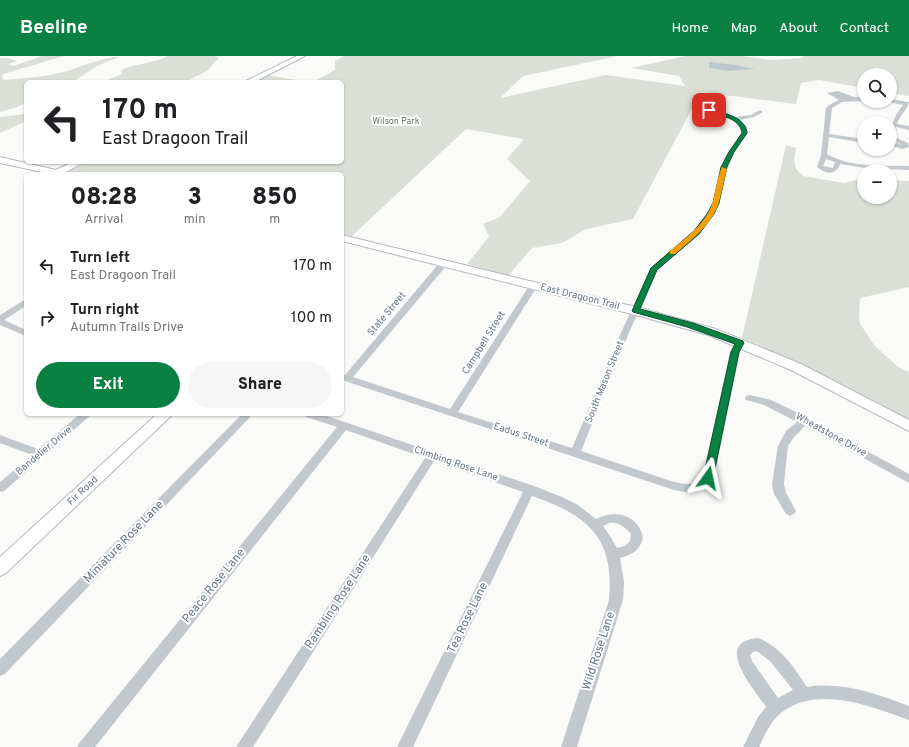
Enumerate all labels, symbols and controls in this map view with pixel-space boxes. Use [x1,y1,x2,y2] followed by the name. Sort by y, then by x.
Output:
[20,16,88,40] text: Beeline
[672,20,709,37] text: Home
[731,20,757,37] text: Map
[779,20,818,37] text: About
[840,20,889,37] text: Contact
[857,68,897,204] map controls
[857,68,897,108] button: search
[102,93,178,129] text: 170 m
[692,93,726,127] pin
[36,96,88,148] icon: left
[698,99,720,121] icon: arrive
[372,116,420,127] park label: Wilson Park
[857,116,897,156] button: +
[102,128,248,151] text: East Dragoon Trail
[857,164,897,204] button: −
[70,183,137,213] text: 08:28
[187,183,202,213] text: 3
[252,183,298,213] text: 850
[85,212,123,228] text: Arrival
[184,212,206,228] text: min
[269,212,280,228] text: m
[70,249,130,268] text: Turn left
[36,255,58,277] icon: left
[293,257,332,276] text: 170 m
[70,268,176,284] text: East Dragoon Trail
[539,281,621,313] street label: East Dragoon Trail
[365,289,409,339] street label: State Street
[70,301,139,320] text: Turn right
[36,307,58,329] icon: right
[291,309,332,328] text: 100 m
[459,309,509,377] street label: Campbell Street
[70,320,184,336] text: Autumn Trails Drive
[583,339,627,425] street label: South Mason Street
[36,362,180,408] button: Exit
[188,362,332,408] button: Share
[793,410,869,460] street label: Wheatstone Drive
[492,420,550,450] street label: Eadus Street
[13,424,75,478] street label: Bandelier Drive
[412,443,500,485] street label: Climbing Rose Lane
[687,457,729,499] position arrow
[65,473,101,509] street label: Fir Road
[80,497,168,587] street label: Miniature Rose Lane
[179,545,249,627] street label: Peace Rose Lane
[301,552,375,652] street label: Rambling Rose Lane
[444,580,492,656] street label: Tea Rose Lane
[579,610,619,692] street label: Wild Rose Lane

